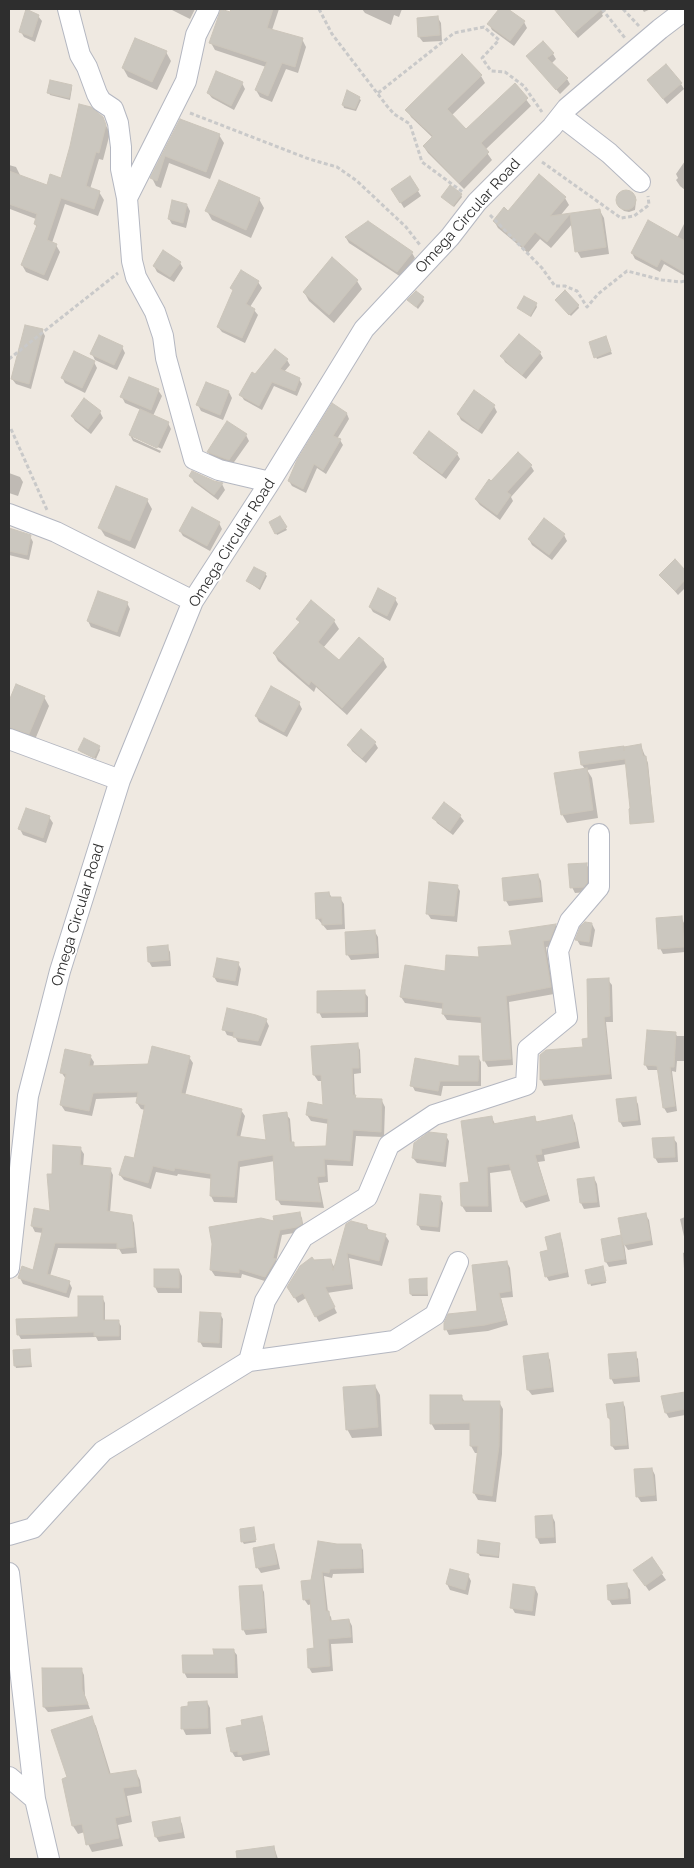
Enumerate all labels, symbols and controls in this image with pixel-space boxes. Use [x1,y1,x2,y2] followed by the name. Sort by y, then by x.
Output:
[412,155,524,277] street label: Omega Circular Road
[185,475,279,611] street label: Omega Circular Road
[48,842,108,988] street label: Omega Circular Road

